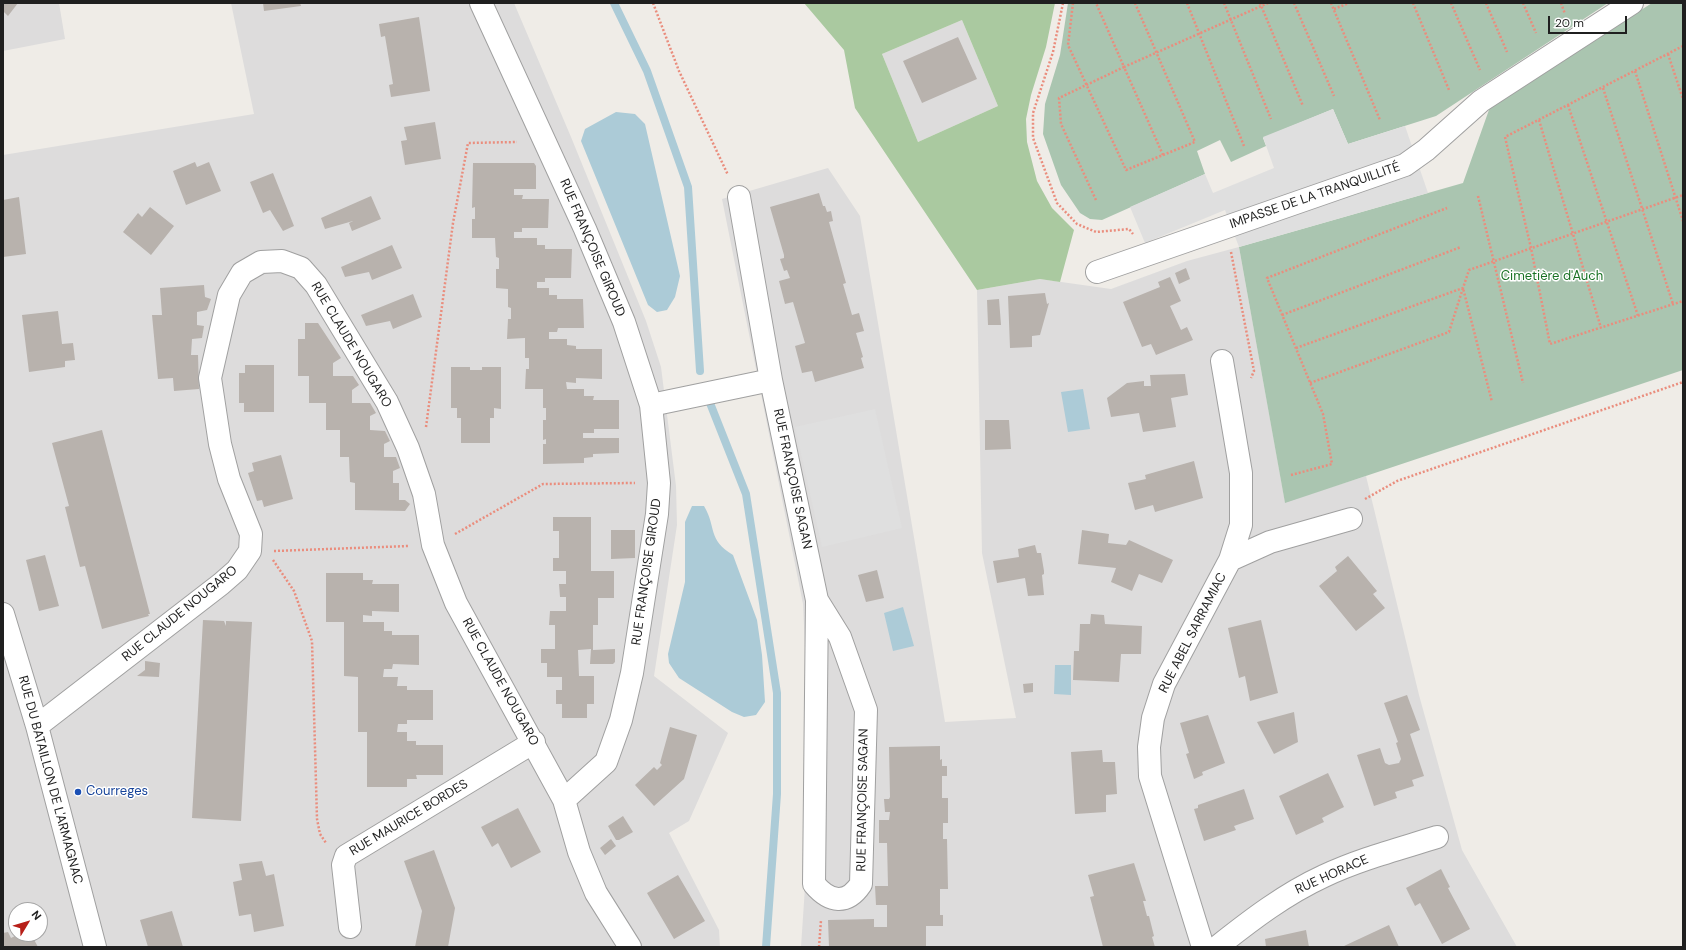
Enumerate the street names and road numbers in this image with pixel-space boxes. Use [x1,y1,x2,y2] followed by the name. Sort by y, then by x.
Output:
[1228,159,1402,233] street label: IMPASSE DE LA TRANQUILLITÉ
[556,177,628,319] street label: RUE FRANÇOISE GIROUD
[307,279,395,411] street label: RUE CLAUDE NOUGARO
[769,407,815,551] street label: RUE FRANÇOISE SAGAN
[629,498,665,646] street label: RUE FRANÇOISE GIROUD
[119,563,241,665] street label: RUE CLAUDE NOUGARO
[1156,570,1230,696] street label: RUE ABEL SARRAMIAC
[458,615,542,749] street label: RUE CLAUDE NOUGARO
[15,674,85,886] street label: RUE DU BATAILLON DE L'ARMAGNAC
[854,728,872,872] street label: RUE FRANÇOISE SAGAN
[347,777,471,859] street label: RUE MAURICE BORDES
[1293,852,1371,898] street label: RUE HORACE

